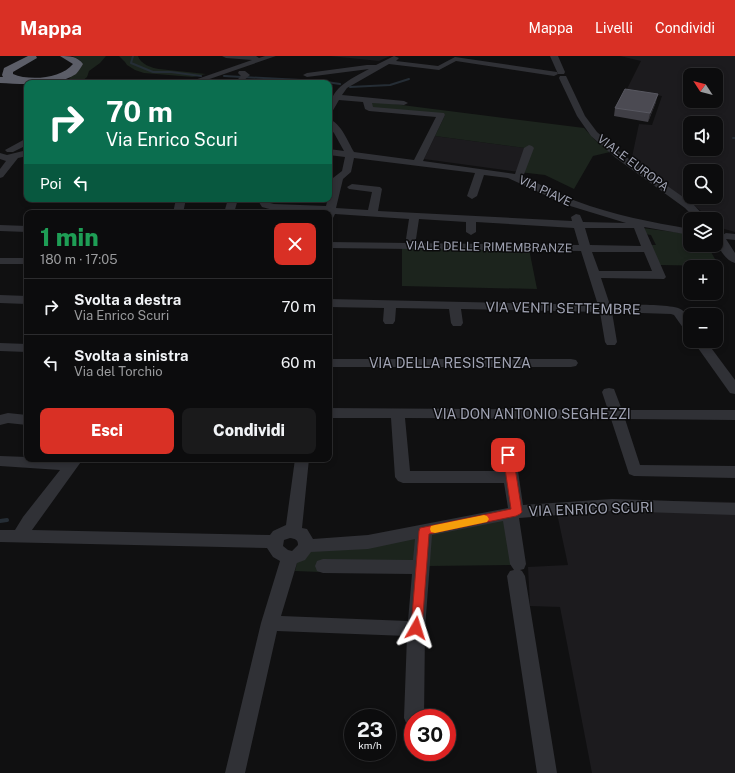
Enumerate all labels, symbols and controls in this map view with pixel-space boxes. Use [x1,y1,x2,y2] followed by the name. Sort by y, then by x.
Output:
[20,17,82,39] text: Mappa
[529,20,573,36] text: Mappa
[595,20,633,36] text: Livelli
[655,20,715,36] text: Condividi
[683,68,723,108] north arrow
[683,68,723,348] map controls
[106,95,173,128] text: 70 m
[40,96,92,148] icon: right
[683,116,723,156] button: sound
[106,129,238,150] text: Via Enrico Scuri
[595,132,672,195] street label: VIALE EUROPA
[683,164,723,204] button: search
[70,172,92,194] icon: left
[516,173,574,209] street label: VIA PIAVE
[40,175,62,192] text: Poi
[683,212,723,252] button: layers
[40,223,99,251] text: 1 min
[274,223,316,265] button: close
[406,239,572,255] street label: VIALE DELLE RIMEMBRANZE
[40,252,118,267] text: 180 m · 17:05
[683,260,723,300] button: +
[74,291,181,308] text: Svolta a destra
[40,296,62,318] icon: right
[281,298,316,315] text: 70 m
[485,299,641,317] street label: VIA VENTI SETTEMBRE
[74,308,169,323] text: Via Enrico Scuri
[683,308,723,348] button: −
[74,347,188,364] text: Svolta a sinistra
[40,352,62,374] icon: left
[281,354,316,371] text: 60 m
[369,355,531,371] street label: VIA DELLA RESISTENZA
[74,364,163,379] text: Via del Torchio
[433,406,631,422] street label: VIA DON ANTONIO SEGHEZZI
[40,408,174,454] button: Esci
[182,408,316,454] button: Condividi
[491,438,525,472] pin
[497,444,519,466] icon: arrive
[528,499,654,519] street label: VIA ENRICO SCURI
[395,607,437,649] position arrow
[404,709,456,761] speed limit sign: 30
[357,718,383,742] text: 23
[358,739,382,751] text: km/h

